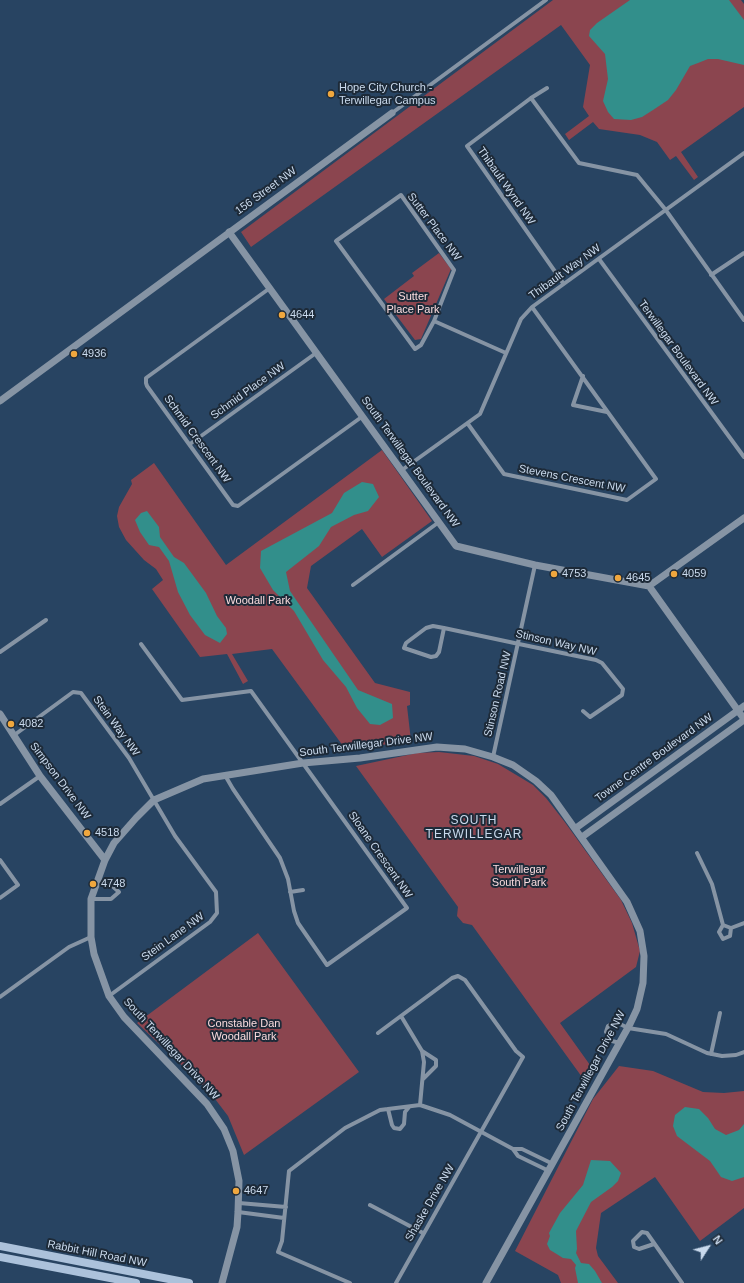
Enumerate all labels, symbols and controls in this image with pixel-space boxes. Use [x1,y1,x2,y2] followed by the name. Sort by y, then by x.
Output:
[339,81,436,107] place label: Hope City Church - Terwillegar Campus
[326,89,336,99] marker: Hope City Church - Terwillegar Campus
[474,145,538,227] street label: Thibault Wynd NW
[233,164,299,218] street label: 156 Street NW
[404,191,464,263] street label: Sutter Place NW
[527,242,603,302] street label: Thibault Way NW
[386,290,440,316] park label: Sutter Place Park
[635,298,721,408] street label: Terwillegar Boulevard NW
[290,308,314,322] place label: 4644
[277,310,287,320] marker: 4644
[82,347,106,361] place label: 4936
[69,349,79,359] marker: 4936
[208,360,288,422] street label: Schmid Place NW
[161,393,233,485] street label: Schmid Crescent NW
[358,394,462,530] street label: South Terwillegar Boulevard NW
[518,462,626,496] street label: Stevens Crescent NW
[562,567,586,581] place label: 4753
[682,567,706,581] place label: 4059
[549,569,559,579] marker: 4753
[669,569,679,579] marker: 4059
[626,571,650,585] place label: 4645
[613,573,623,583] marker: 4645
[225,594,291,608] park label: Woodall Park
[514,627,598,659] street label: Stinson Way NW
[482,650,514,738] street label: Stinson Road NW
[90,693,142,759] street label: Stein Way NW
[593,711,715,805] street label: Towne Centre Boulevard NW
[19,717,43,731] place label: 4082
[6,719,16,729] marker: 4082
[298,730,434,760] street label: South Terwillegar Drive NW
[27,740,93,822] street label: Simpson Drive NW
[345,809,415,901] street label: Sloane Crescent NW
[426,814,522,842] district label: SOUTH TERWILLEGAR
[95,826,119,840] place label: 4518
[82,828,92,838] marker: 4518
[492,863,546,889] park label: Terwillegar South Park
[101,877,125,891] place label: 4748
[88,879,98,889] marker: 4748
[139,910,207,964] street label: Stein Lane NW
[120,995,222,1103] street label: South Terwillegar Drive NW
[554,1009,628,1133] street label: South Terwillegar Drive NW
[208,1017,280,1043] park label: Constable Dan Woodall Park
[403,1162,457,1244] street label: Shaske Drive NW
[244,1184,268,1198] place label: 4647
[231,1186,241,1196] marker: 4647
[688,1227,728,1267] north arrow
[711,1233,725,1247] text: N
[46,1238,148,1270] street label: Rabbit Hill Road NW

